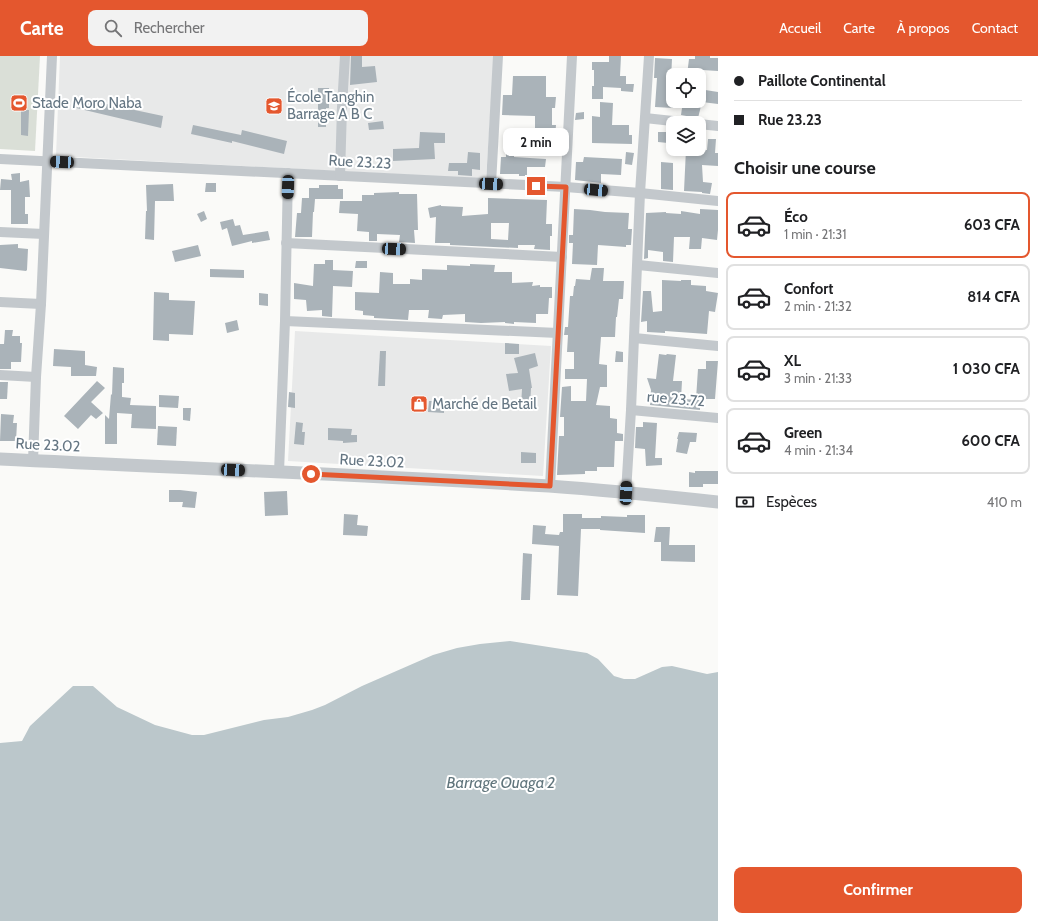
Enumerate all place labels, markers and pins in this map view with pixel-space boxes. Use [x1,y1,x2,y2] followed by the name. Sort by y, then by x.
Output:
[287,87,374,123] place label: École Tanghin Barrage A B C
[9,93,29,113] sports icon: Stade Moro Naba
[32,94,143,112] place label: Stade Moro Naba
[264,96,284,116] school or university icon: École Tanghin Barrage A B C
[409,394,429,414] shop icon: Marché de Betail
[432,395,537,413] place label: Marché de Betail

